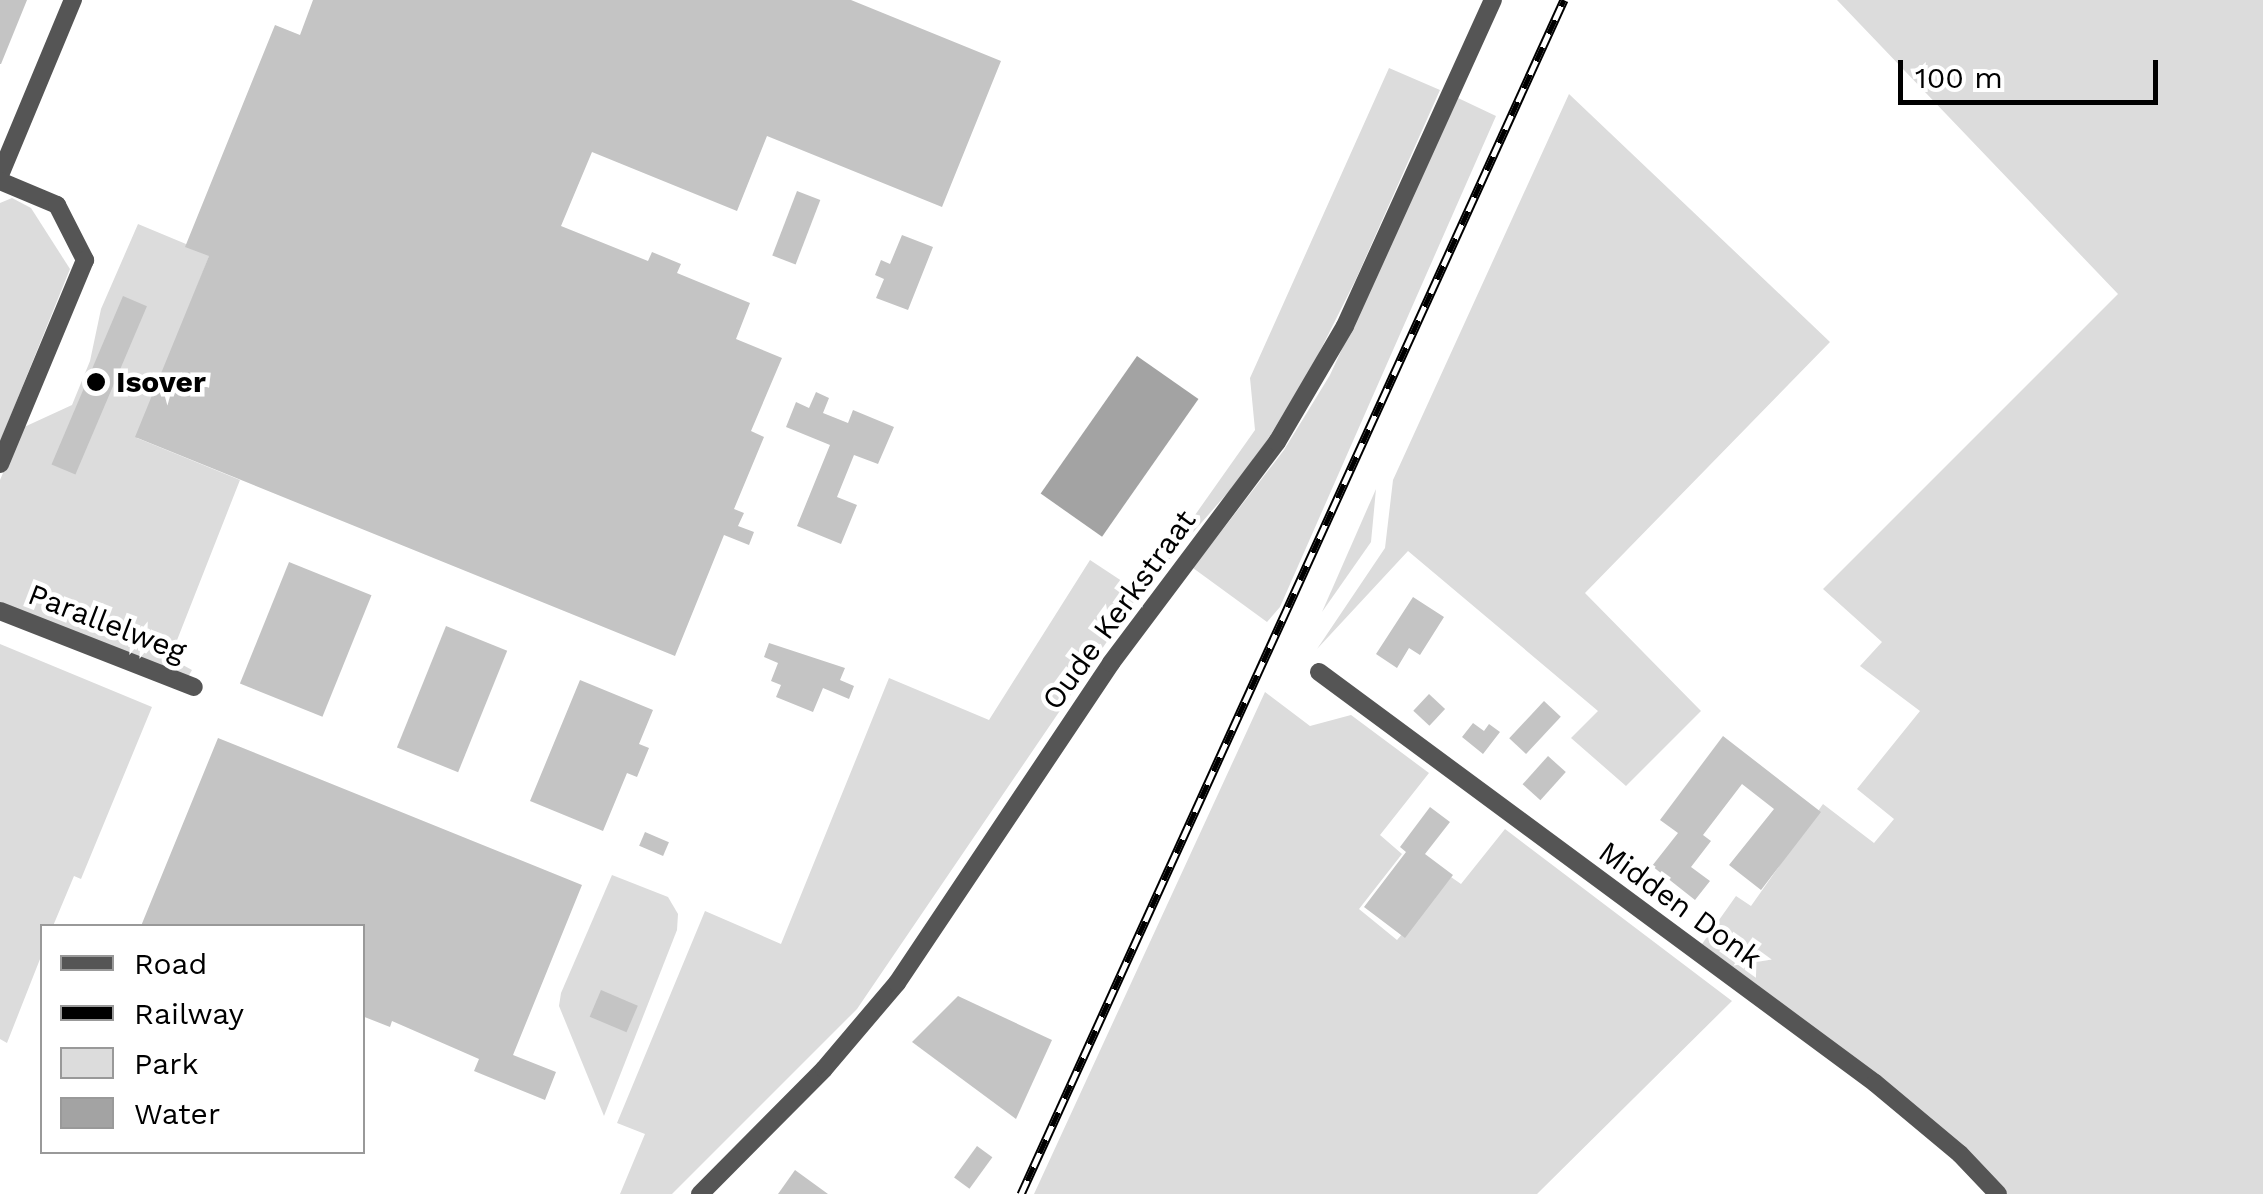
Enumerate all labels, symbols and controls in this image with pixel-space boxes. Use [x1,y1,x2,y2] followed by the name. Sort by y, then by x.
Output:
[1903,40,2163,102] scale bar
[1915,60,2003,95] text: 100 m
[116,364,206,400] place label: Isover
[85,371,107,393] marker: Isover
[1034,503,1204,717] street label: Oude Kerkstraat
[23,576,191,670] street label: Parallelweg
[1592,834,1768,976] street label: Midden Donk
[40,924,365,1154] legend
[134,946,207,981] text: Road
[134,996,244,1031] text: Railway
[134,1046,199,1081] text: Park
[134,1096,220,1131] text: Water

